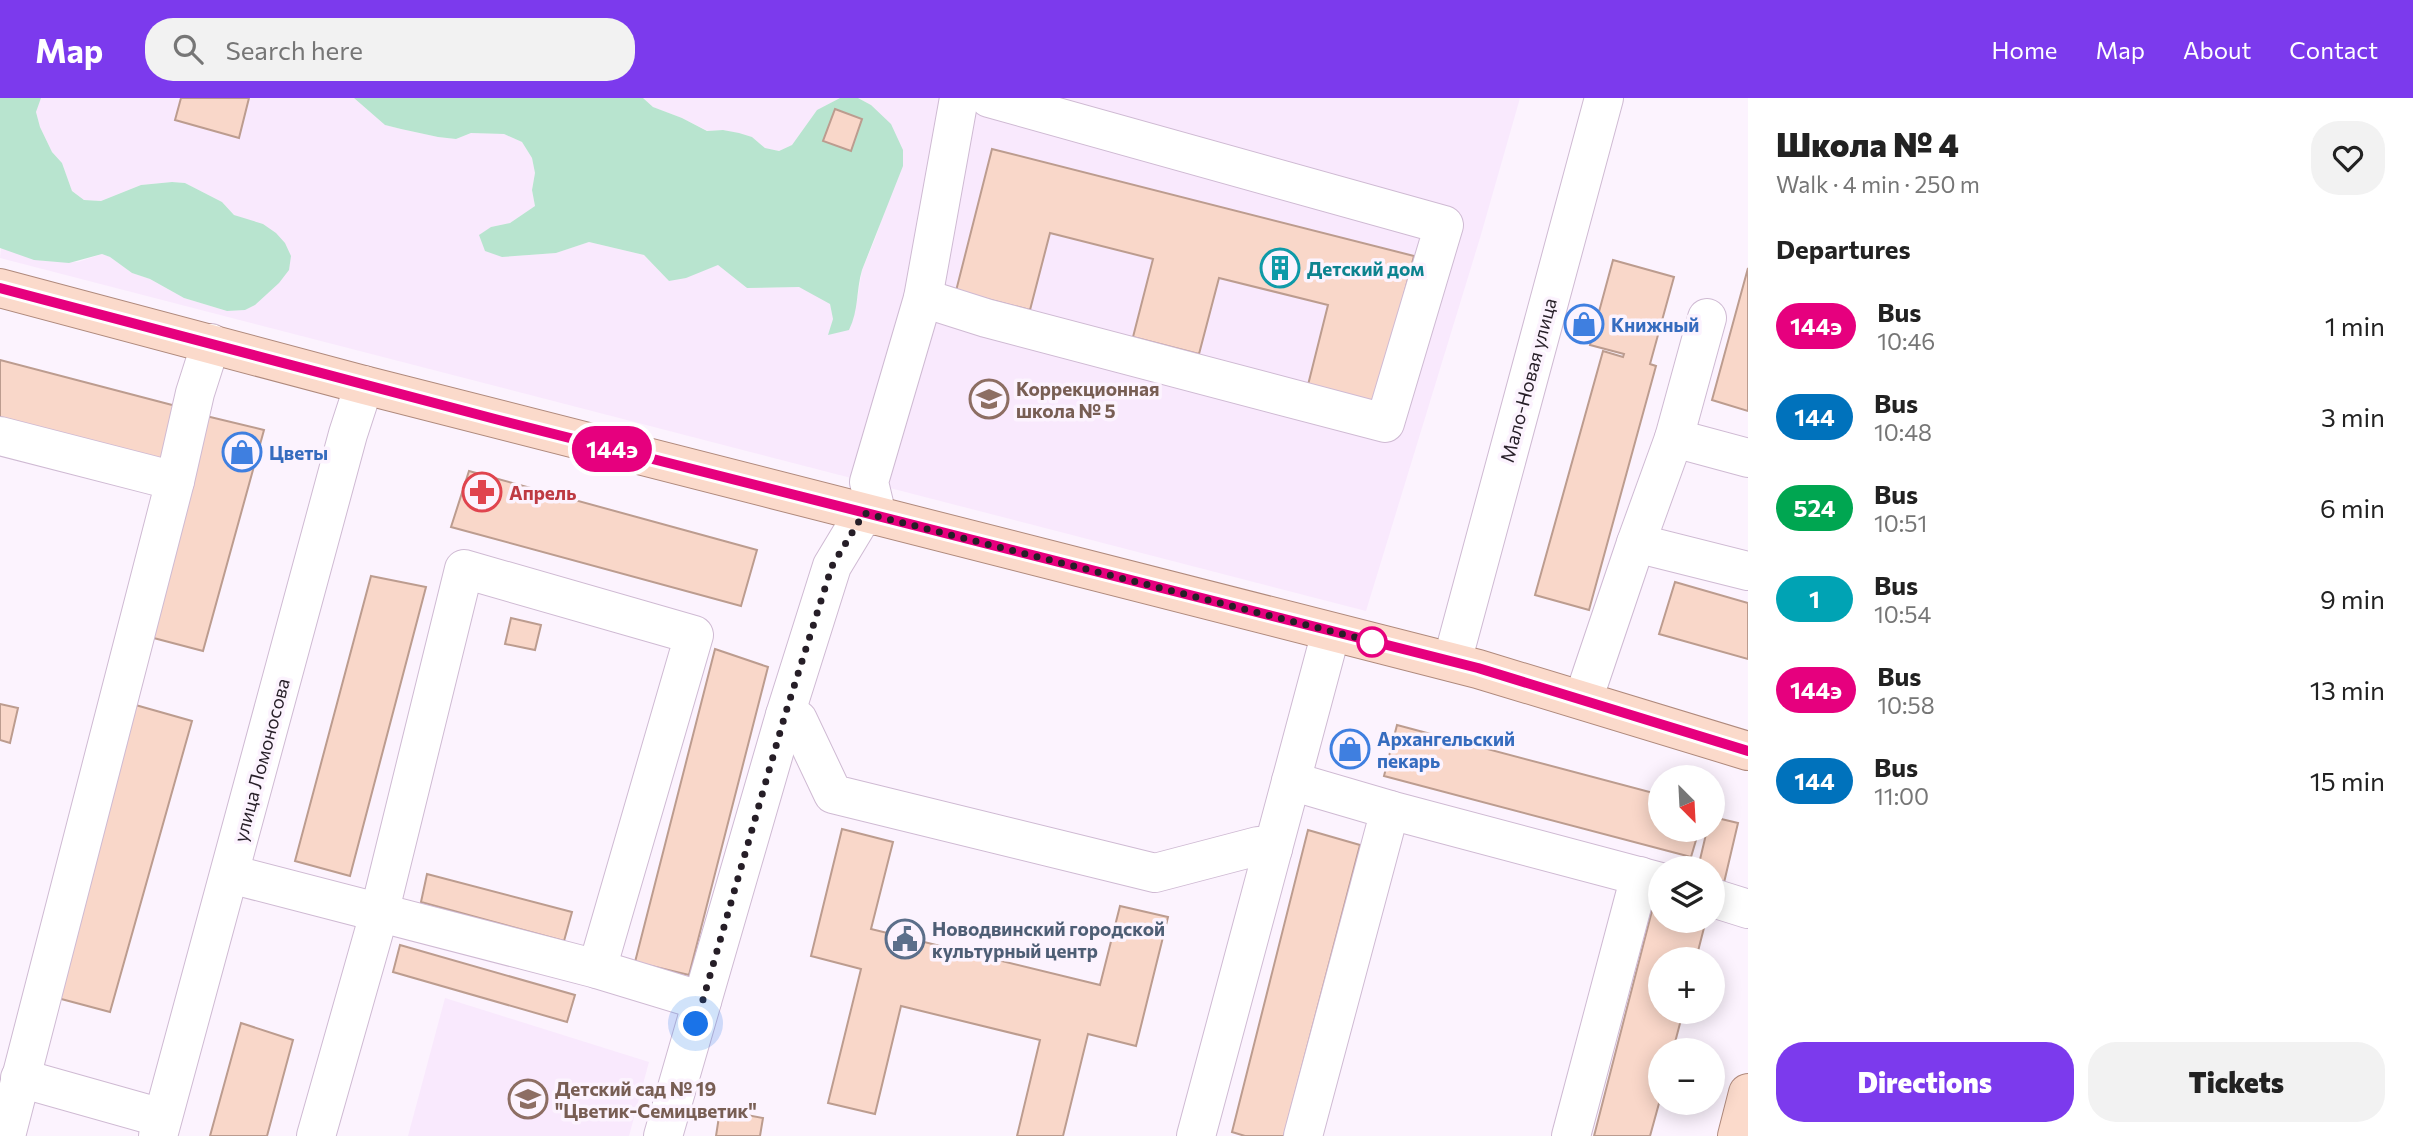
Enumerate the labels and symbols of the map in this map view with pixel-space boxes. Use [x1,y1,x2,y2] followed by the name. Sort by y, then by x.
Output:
[1259,247,1301,289] building icon: Детский дом
[1307,257,1424,280] place label: Детский дом
[1495,295,1561,465] street label: Мало-Новая улица
[1563,303,1605,345] shop icon: Книжный
[1611,313,1699,336] place label: Книжный
[1016,377,1159,422] place label: Коррекционная школа № 5
[968,378,1010,420] school or university icon: Коррекционная школа № 5
[563,426,661,472] line badge: 144э
[221,431,263,473] shop icon: Цветы
[269,441,328,464] place label: Цветы
[461,471,503,513] pharmacy icon: Апрель
[509,481,576,504] place label: Апрель
[1357,627,1387,657] unlabelled marker
[228,675,294,845] street label: улица Ломоносова
[1377,727,1515,772] place label: Архангельский пекарь
[1329,728,1371,770] shop icon: Архангельский пекарь
[1648,765,1726,842] north arrow
[932,917,1165,962] place label: Новодвинский городской культурный центр
[884,918,926,960] public building icon: Новодвинский городской культурный центр
[678,1006,713,1041] your location
[555,1077,757,1122] place label: Детский сад № 19 "Цветик-Семицветик"
[507,1078,549,1120] school or university icon: Детский сад № 19 "Цветик-Семицветик"

